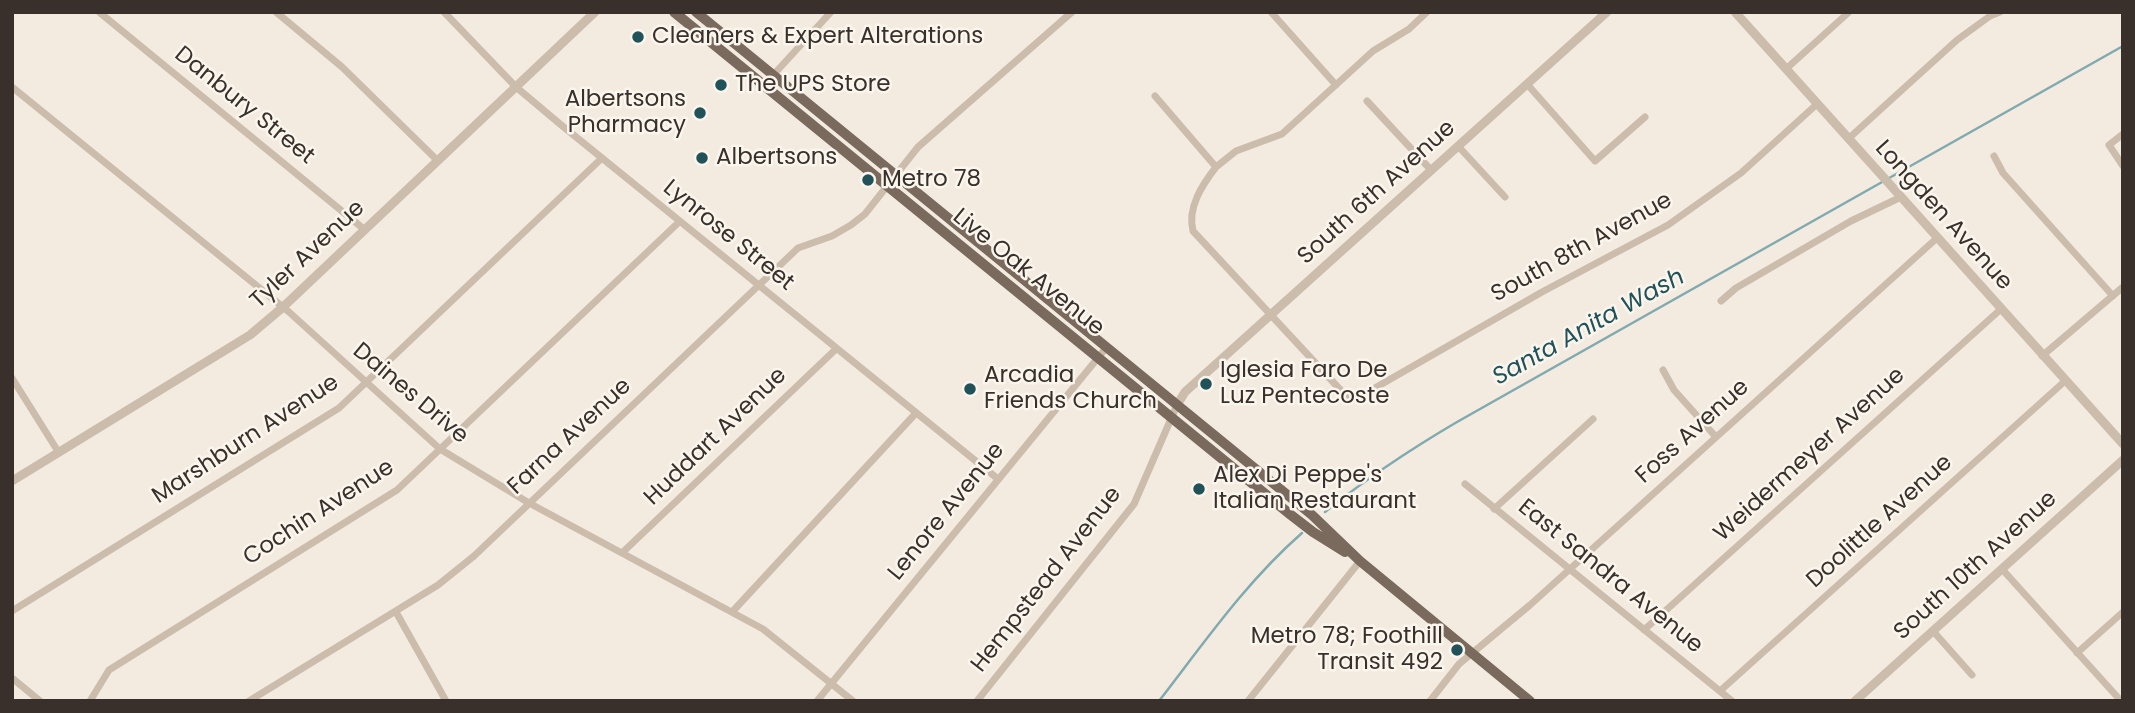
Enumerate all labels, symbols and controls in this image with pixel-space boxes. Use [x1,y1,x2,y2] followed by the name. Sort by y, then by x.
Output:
[652,23,983,51] place label: Cleaners & Expert Alterations
[630,29,646,45] marker: Cleaners & Expert Alterations
[169,41,319,171] street label: Danbury Street
[735,71,890,99] place label: The UPS Store
[713,77,729,93] marker: The UPS Store
[565,86,686,140] place label: Albertsons Pharmacy
[692,105,708,121] marker: Albertsons Pharmacy
[1293,115,1461,271] street label: South 6th Avenue
[1869,135,2017,297] street label: Longden Avenue
[716,144,837,172] place label: Albertsons
[694,150,710,166] marker: Albertsons
[882,166,981,194] place label: Metro 78
[860,172,876,188] marker: Metro 78
[657,175,799,297] street label: Lynrose Street
[1487,187,1677,309] street label: South 8th Avenue
[245,195,371,315] street label: Tyler Avenue
[947,203,1109,343] street label: Live Oak Avenue
[1488,263,1690,393] water label: Santa Anita Wash
[347,338,473,450] street label: Daines Drive
[1220,357,1390,411] place label: Iglesia Faro De Luz Pentecoste
[639,362,793,512] street label: Huddart Avenue
[984,362,1157,416] place label: Arcadia Friends Church
[1709,362,1911,548] street label: Weidermeyer Avenue
[148,369,344,511] street label: Marshburn Avenue
[503,373,637,501] street label: Farna Avenue
[1631,374,1755,490] street label: Foss Avenue
[1198,376,1214,392] marker: Iglesia Faro De Luz Pentecoste
[962,381,978,397] marker: Arcadia Friends Church
[883,438,1011,586] street label: Lenore Avenue
[1802,449,1958,595] street label: Doolittle Avenue
[239,454,399,572] street label: Cochin Avenue
[1213,462,1416,516] place label: Alex Di Peppe's Italian Restaurant
[1191,481,1207,497] marker: Alex Di Peppe's Italian Restaurant
[966,482,1128,678] street label: Hempstead Avenue
[1889,486,2063,646] street label: South 10th Avenue
[1512,494,1708,660] street label: East Sandra Avenue
[1251,623,1443,677] place label: Metro 78; Foothill Transit 492
[1449,642,1465,658] marker: Metro 78; Foothill Transit 492

